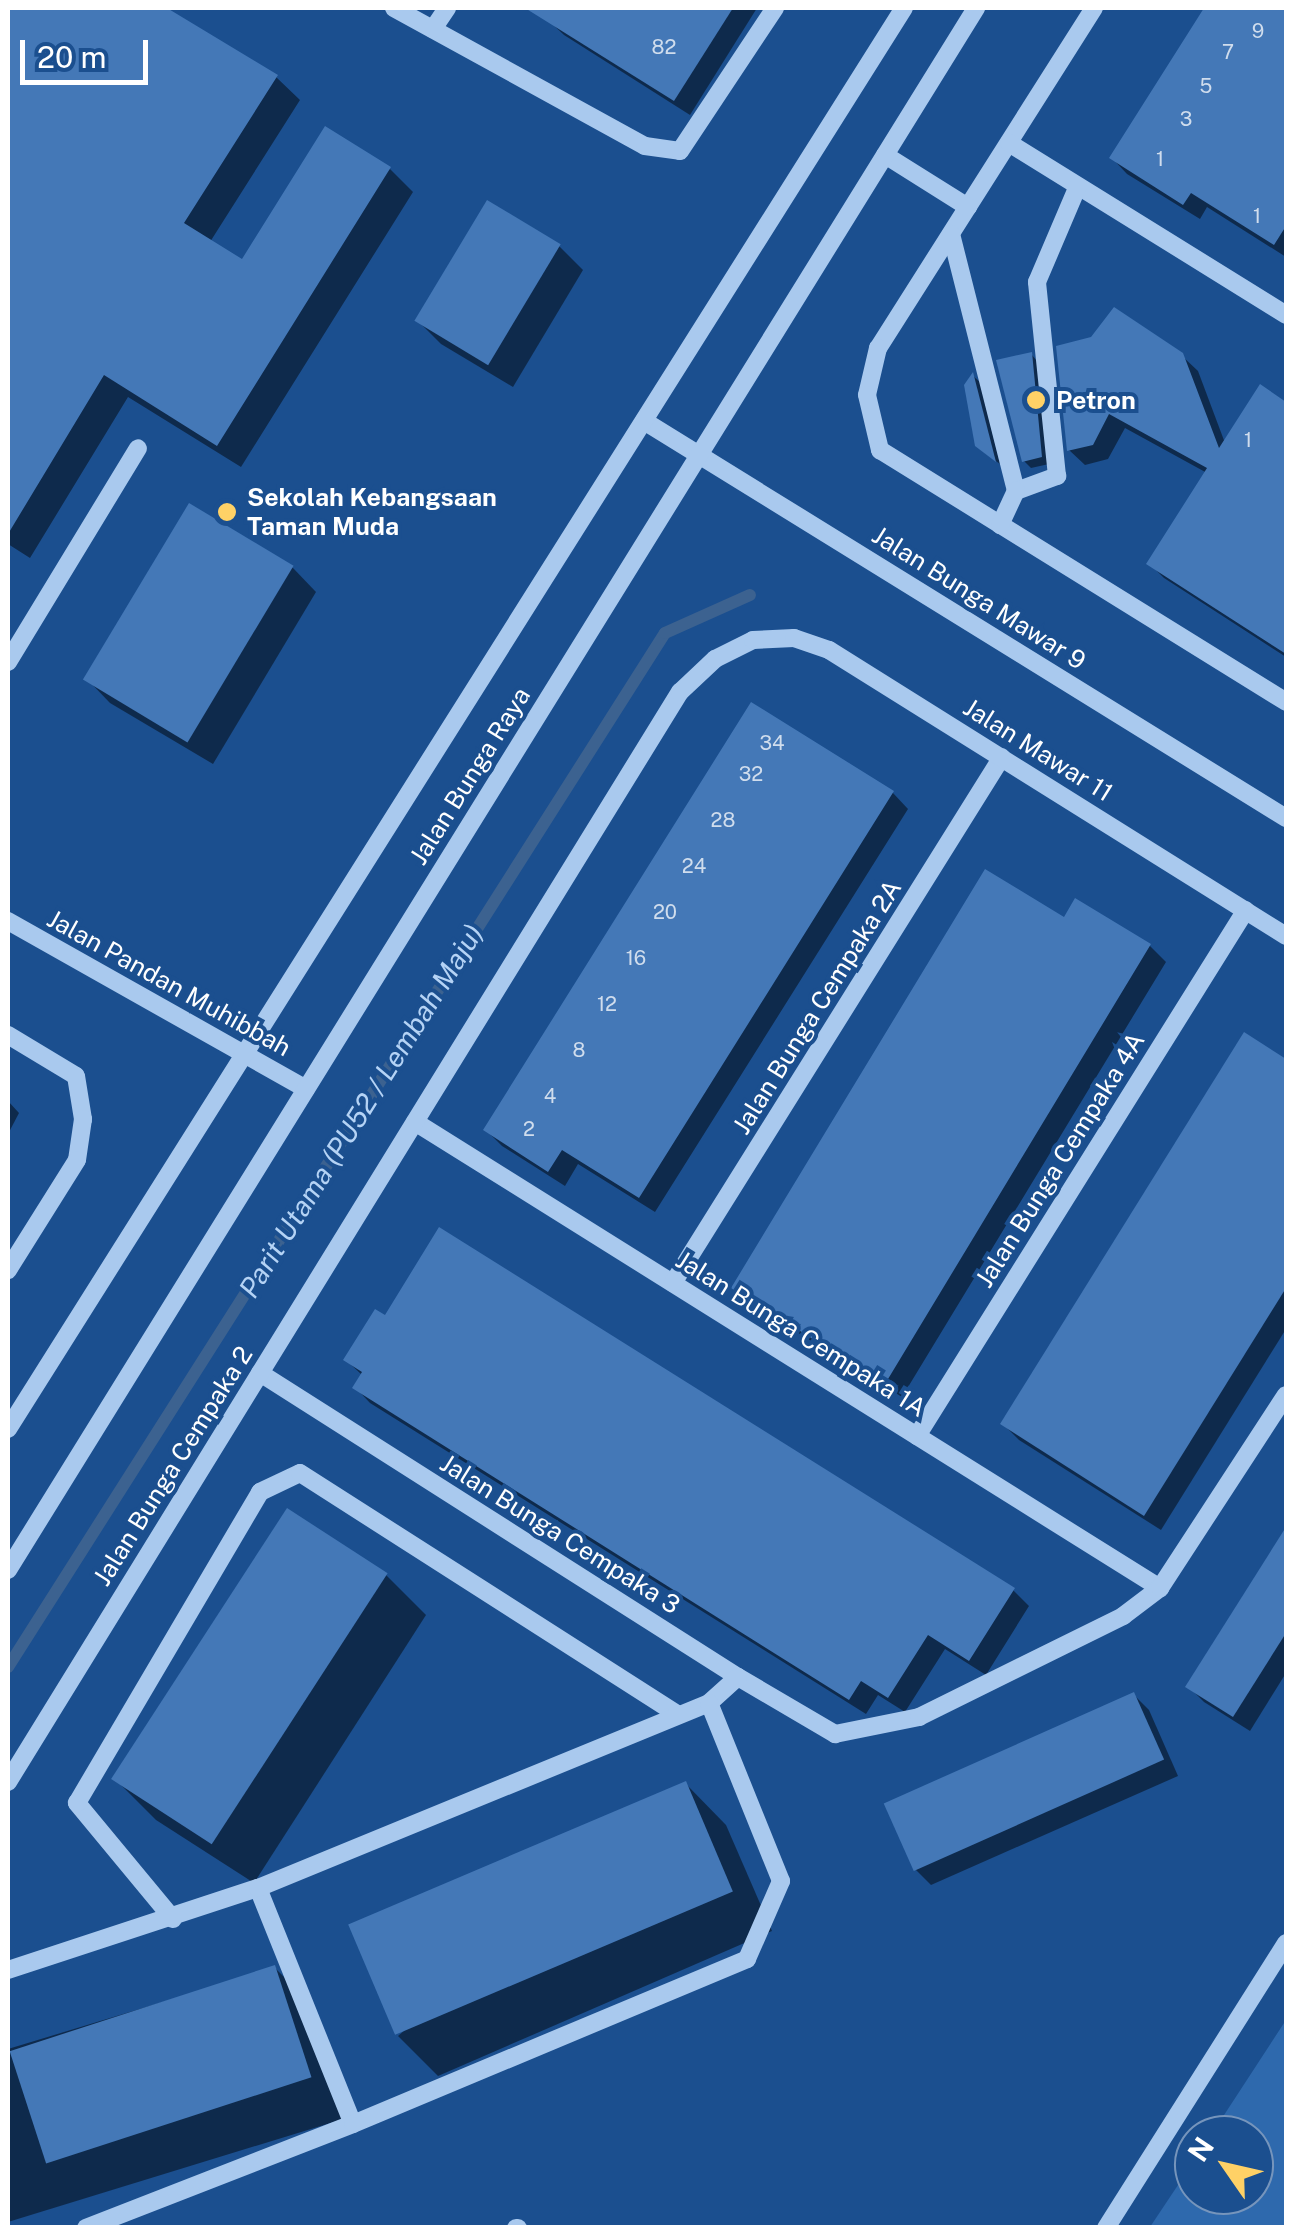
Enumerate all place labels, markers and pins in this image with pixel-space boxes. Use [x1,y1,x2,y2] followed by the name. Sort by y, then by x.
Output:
[1056,385,1136,415] place label: Petron
[1025,389,1047,411] marker: Petron
[247,483,497,542] place label: Sekolah Kebangsaan Taman Muda
[216,501,238,523] marker: Sekolah Kebangsaan Taman Muda

